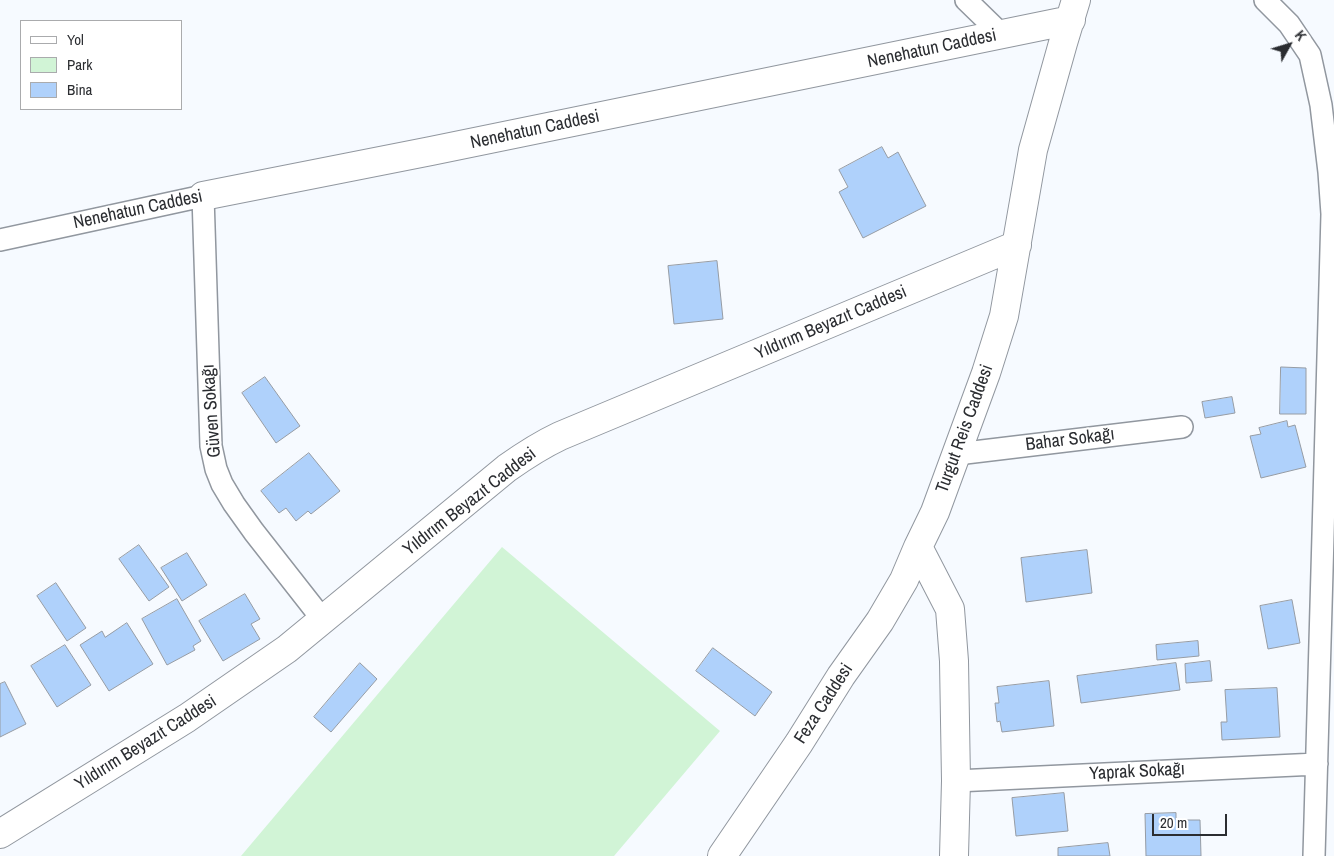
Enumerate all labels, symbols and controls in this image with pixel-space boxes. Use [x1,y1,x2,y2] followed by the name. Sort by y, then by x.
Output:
[20,20,182,110] legend
[1264,20,1314,70] north arrow
[866,25,998,73] street label: Nenehatun Caddesi
[1291,27,1310,44] text: K
[67,29,84,50] text: Yol
[67,54,92,75] text: Park
[67,79,92,100] text: Bina
[469,106,601,154] street label: Nenehatun Caddesi
[72,186,204,234] street label: Nenehatun Caddesi
[752,281,910,365] street label: Yıldırım Beyazıt Caddesi
[932,362,998,496] street label: Turgut Reis Caddesi
[198,364,226,458] street label: Güven Sokağı
[1024,424,1116,456] street label: Bahar Sokağı
[399,443,541,561] street label: Yıldırım Beyazıt Caddesi
[790,660,858,748] street label: Feza Caddesi
[71,691,221,795] street label: Yıldırım Beyazıt Caddesi
[1089,759,1185,785] street label: Yaprak Sokağı
[1154,804,1229,836] scale bar
[1160,812,1187,833] text: 20 m

